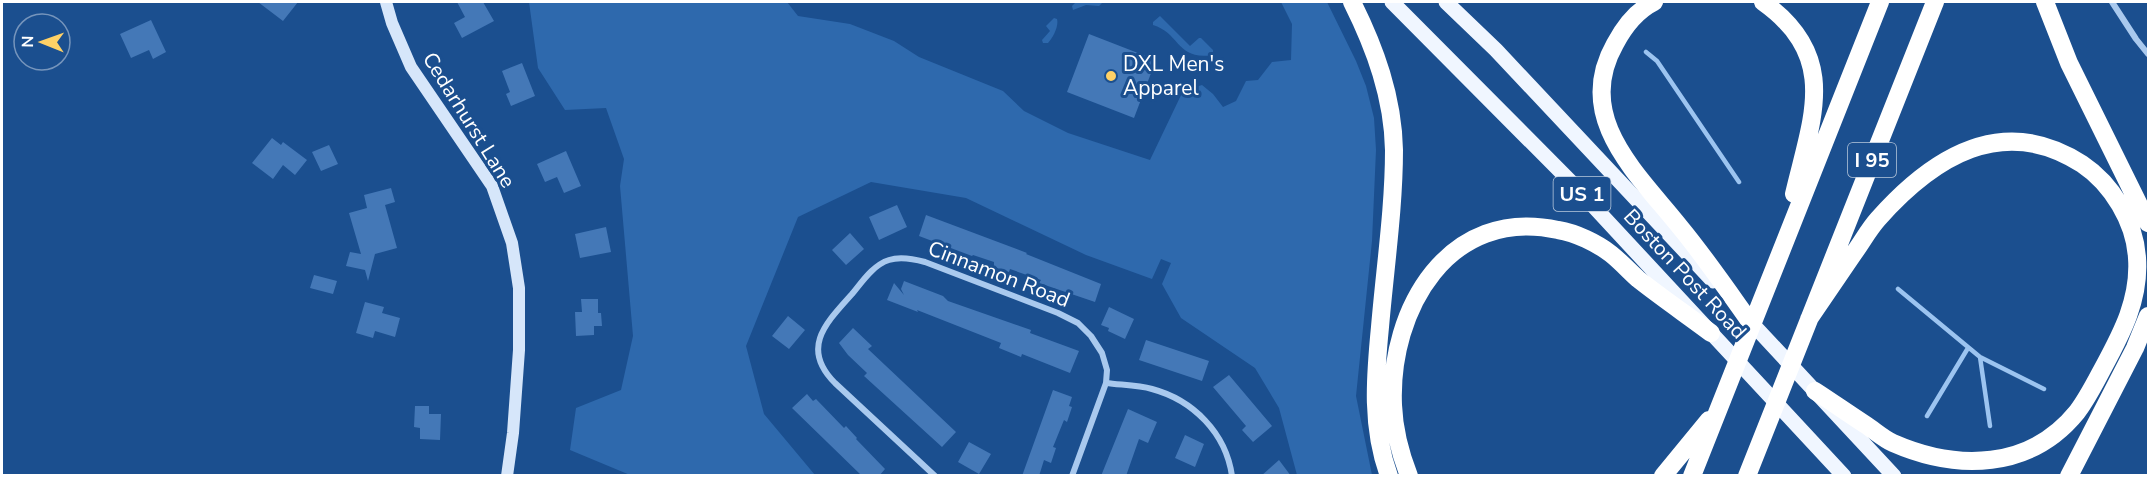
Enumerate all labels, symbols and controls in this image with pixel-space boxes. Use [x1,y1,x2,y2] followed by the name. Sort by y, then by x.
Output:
[12,12,72,72] north arrow
[17,36,39,48] text: N
[416,47,522,193] street label: Cedarhurst Lane
[1123,50,1224,102] place label: DXL Men's Apparel
[1104,69,1118,83] marker: DXL Men's Apparel
[1848,143,1896,177] road number: I 95
[1554,177,1610,211] road number: US 1
[1617,203,1753,345] street label: Boston Post Road
[924,234,1074,314] street label: Cinnamon Road

